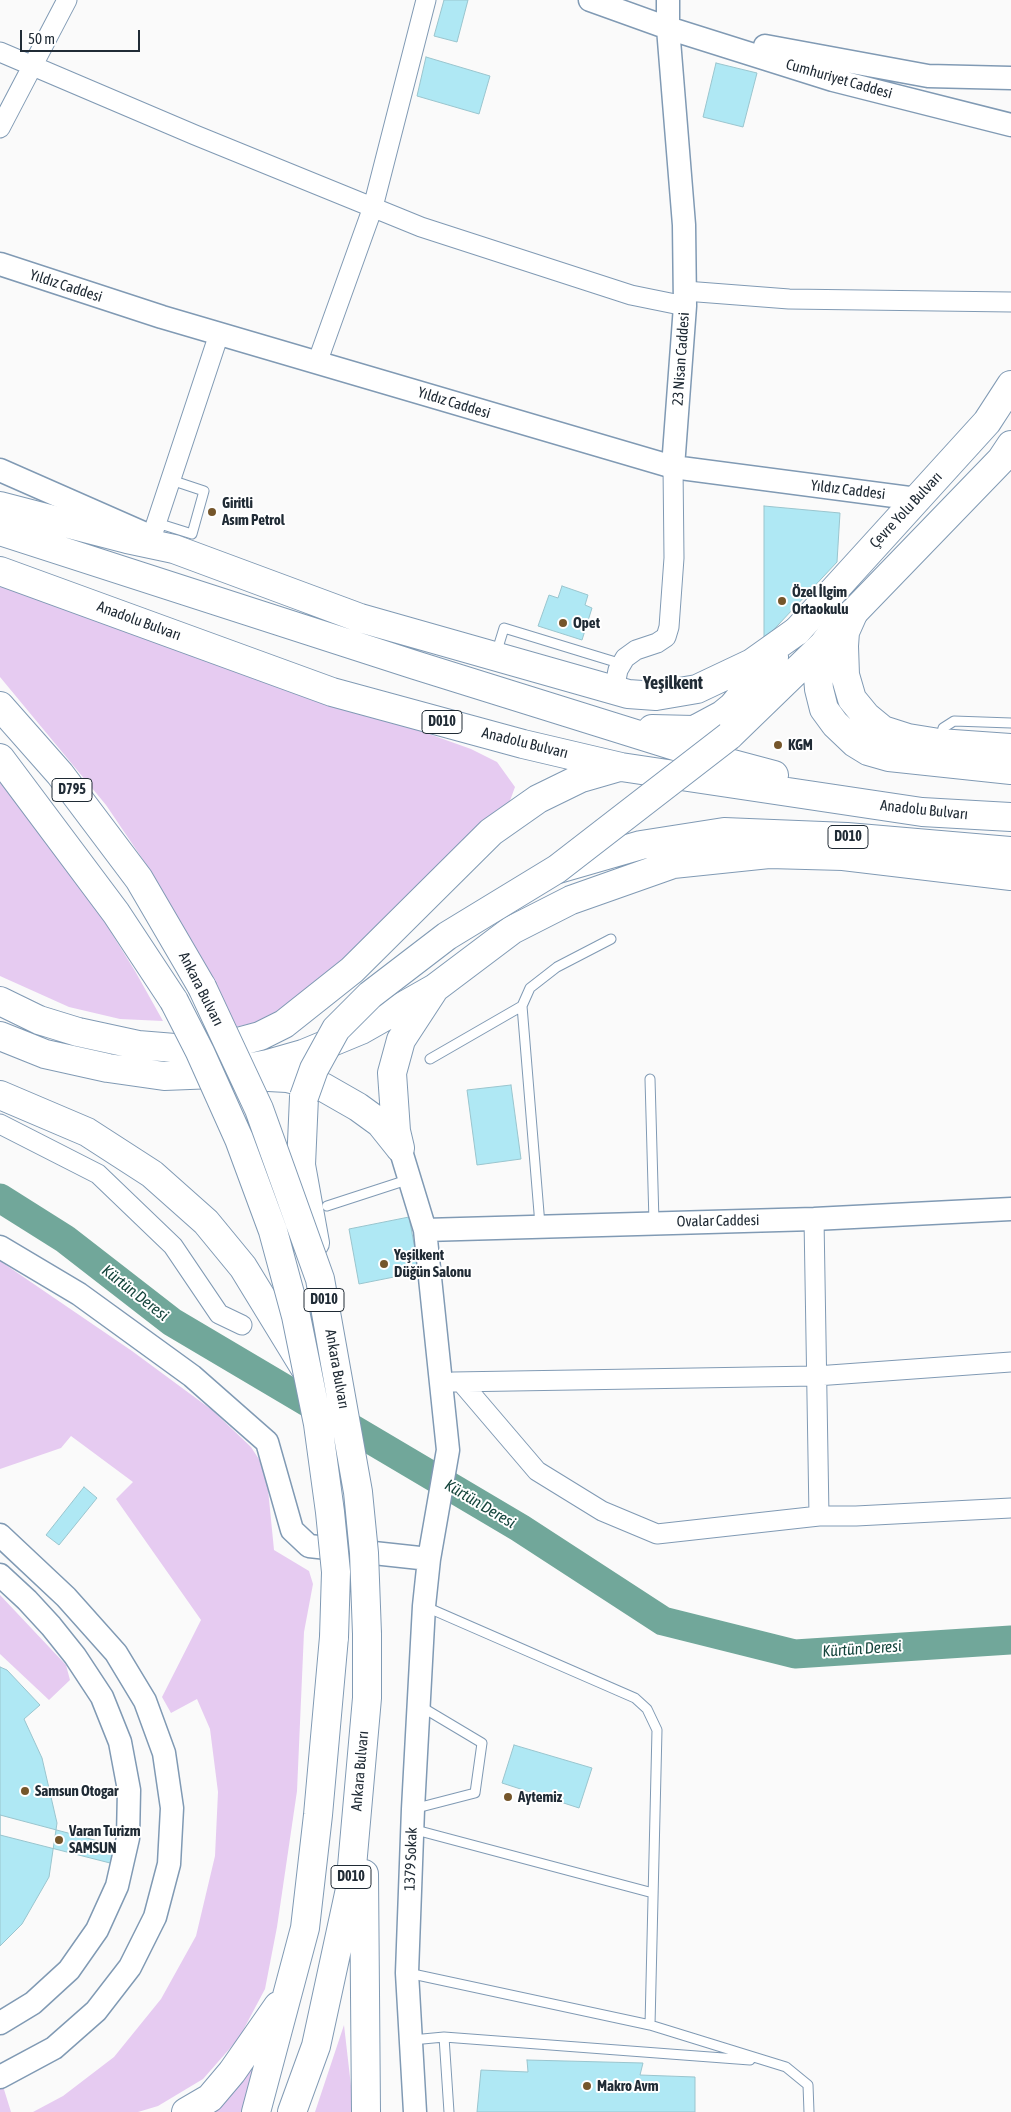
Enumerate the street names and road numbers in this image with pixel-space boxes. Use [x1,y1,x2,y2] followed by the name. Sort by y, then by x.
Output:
[784,55,894,103] street label: Cumhuriyet Caddesi
[28,266,104,306] street label: Yıldız Caddesi
[669,312,693,406] street label: 23 Nisan Caddesi
[416,383,492,423] street label: Yıldız Caddesi
[866,468,946,552] street label: Çevre Yolu Bulvarı
[810,476,886,504] street label: Yıldız Caddesi
[95,597,183,645] street label: Anadolu Bulvarı
[422,710,462,734] road number: D010
[480,724,570,762] street label: Anadolu Bulvarı
[52,778,92,802] road number: D795
[879,796,969,824] street label: Anadolu Bulvarı
[828,826,868,849] road number: D010
[175,949,227,1029] street label: Ankara Bulvarı
[677,1211,759,1231] street label: Ovalar Caddesi
[304,1288,344,1312] road number: D010
[321,1328,353,1410] street label: Ankara Bulvarı
[348,1730,372,1812] street label: Ankara Bulvarı
[401,1827,421,1891] street label: 1379 Sokak
[331,1865,371,1888] road number: D010

